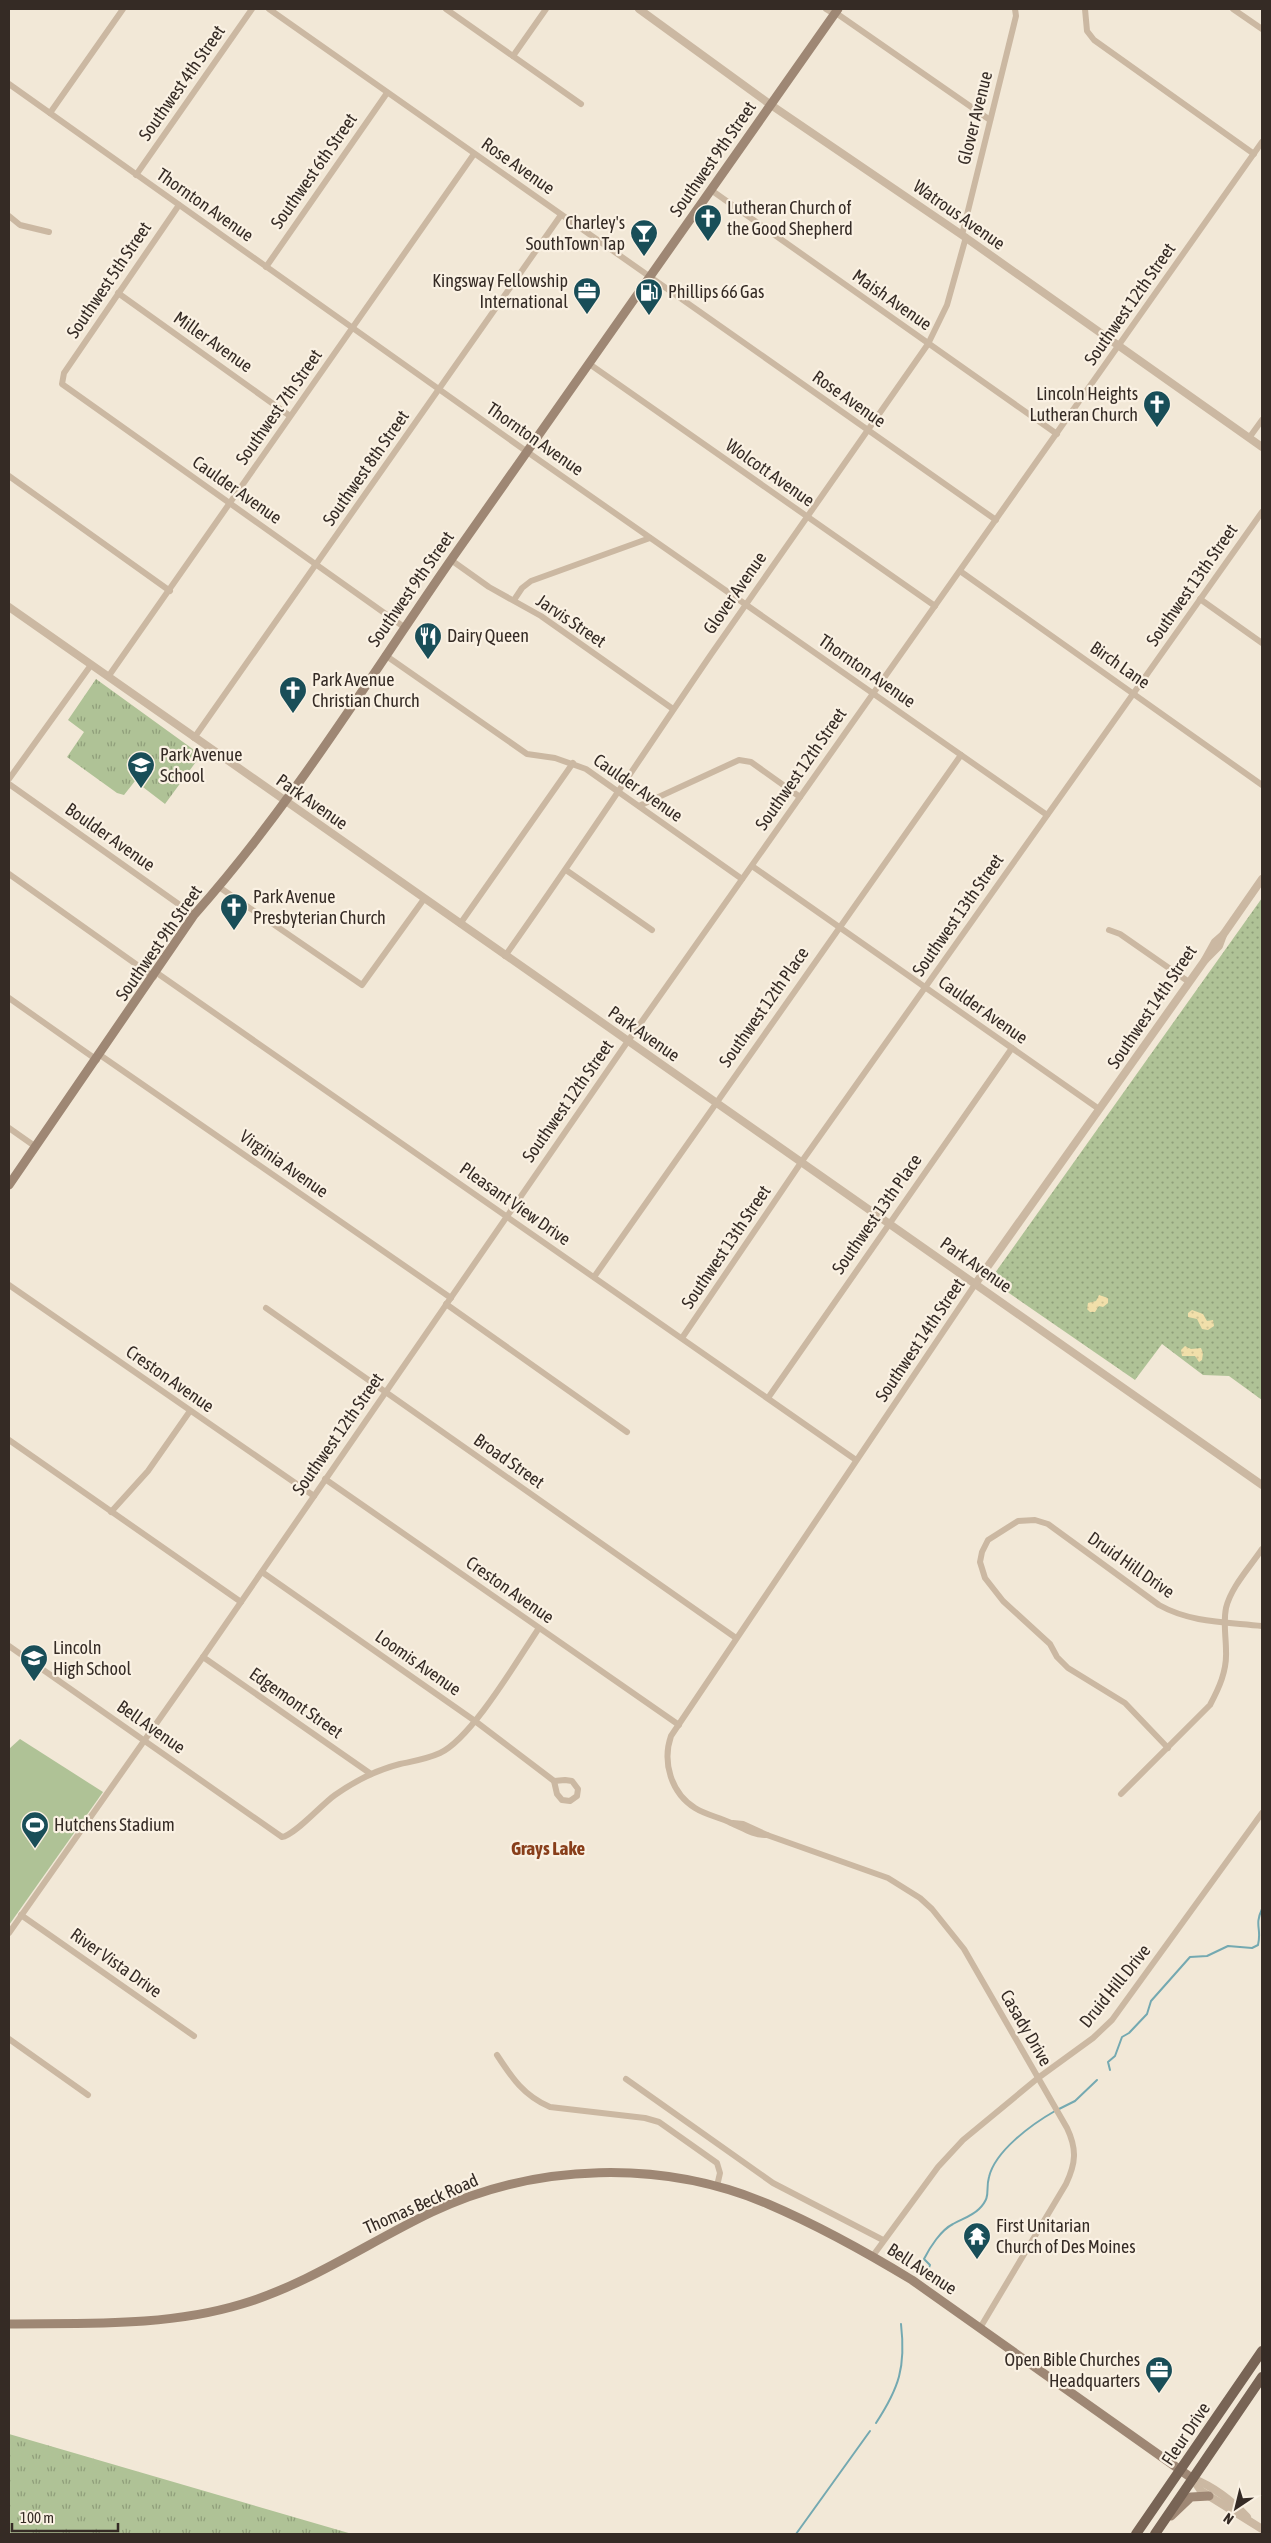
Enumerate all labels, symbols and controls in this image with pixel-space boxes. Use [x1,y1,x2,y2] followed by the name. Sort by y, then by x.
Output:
[134,21,229,144] street label: Southwest 4th Street
[953,69,996,167] street label: Glover Avenue
[665,97,760,220] street label: Southwest 9th Street
[266,109,361,232] street label: Southwest 6th Street
[478,133,559,198] street label: Rose Avenue
[153,164,258,246] street label: Thornton Avenue
[909,175,1009,254] street label: Watrous Avenue
[727,197,853,239] place label: Lutheran Church of the Good Shepherd
[693,203,723,242] church icon: Lutheran Church of the Good Shepherd
[526,212,625,254] place label: Charley's SouthTown Tap
[62,218,155,342] street label: Southwest 5th Street
[629,218,659,257] bar icon: Charley's SouthTown Tap
[1080,239,1180,369] street label: Southwest 12th Street
[849,265,936,335] street label: Maish Avenue
[432,270,568,312] place label: Kingsway Fellowship International
[572,276,602,315] office icon: Kingsway Fellowship International
[634,277,664,316] fuel station icon: Phillips 66 Gas
[668,281,764,302] place label: Phillips 66 Gas
[170,307,257,376] street label: Miller Avenue
[231,345,326,468] street label: Southwest 7th Street
[809,366,890,431] street label: Rose Avenue
[1030,383,1138,425] place label: Lincoln Heights Lutheran Church
[1142,389,1172,428] church icon: Lincoln Heights Lutheran Church
[483,398,588,480] street label: Thornton Avenue
[318,406,413,529] street label: Southwest 8th Street
[722,434,819,511] street label: Wolcott Avenue
[189,451,286,528] street label: Caulder Avenue
[1142,520,1242,650] street label: Southwest 13th Street
[363,527,458,650] street label: Southwest 9th Street
[699,548,771,638] street label: Glover Avenue
[533,590,610,651] street label: Jarvis Street
[413,621,443,660] restaurant icon: Dairy Queen
[447,625,529,646] place label: Dairy Queen
[815,630,920,712] street label: Thornton Avenue
[1086,636,1154,693] street label: Birch Lane
[312,669,420,711] place label: Park Avenue Christian Church
[278,675,308,714] church icon: Park Avenue Christian Church
[751,704,851,834] street label: Southwest 12th Street
[160,744,242,786] place label: Park Avenue School
[590,749,687,826] street label: Caulder Avenue
[126,750,156,789] school or university icon: Park Avenue School
[273,769,352,834] street label: Park Avenue
[61,798,159,875] street label: Boulder Avenue
[908,850,1008,980] street label: Southwest 13th Street
[111,881,206,1004] street label: Southwest 9th Street
[253,886,386,928] place label: Park Avenue Presbyterian Church
[219,892,249,931] church icon: Park Avenue Presbyterian Church
[1103,941,1201,1072] street label: Southwest 14th Street
[714,943,813,1071] street label: Southwest 12th Place
[935,971,1032,1048] street label: Caulder Avenue
[605,1001,684,1066] street label: Park Avenue
[518,1036,618,1166] street label: Southwest 12th Street
[236,1125,333,1202] street label: Virginia Avenue
[827,1150,926,1278] street label: Southwest 13th Place
[456,1158,575,1250] street label: Pleasant View Drive
[677,1181,775,1312] street label: Southwest 13th Street
[937,1232,1016,1297] street label: Park Avenue
[871,1274,969,1405] street label: Southwest 14th Street
[122,1341,218,1417] street label: Creston Avenue
[288,1369,388,1499] street label: Southwest 12th Street
[470,1429,549,1492] street label: Broad Street
[1084,1527,1179,1602] street label: Druid Hill Drive
[462,1552,558,1628] street label: Creston Avenue
[371,1625,465,1700] street label: Loomis Avenue
[53,1637,131,1679] place label: Lincoln High School
[19,1643,49,1682] school or university icon: Lincoln High School
[246,1663,347,1742] street label: Edgemont Street
[113,1695,189,1758] street label: Bell Avenue
[20,1810,50,1849] sports icon: Hutchens Stadium
[54,1814,175,1835] place label: Hutchens Stadium
[511,1837,585,1859] district label: Grays Lake
[67,1923,166,2002] street label: River Vista Drive
[1075,1940,1154,2031] street label: Druid Hill Drive
[996,1986,1057,2070] street label: Casady Drive
[360,2169,481,2238] street label: Thomas Beck Road
[996,2215,1136,2257] place label: First Unitarian Church of Des Moines
[962,2221,992,2260] temple icon: First Unitarian Church of Des Moines
[884,2238,961,2299] street label: Bell Avenue
[1004,2349,1140,2391] place label: Open Bible Churches Headquarters
[1144,2355,1174,2394] office icon: Open Bible Churches Headquarters
[1157,2398,1214,2469] street label: Fleur Drive
[1211,2483,1261,2533] north arrow
[12,2500,119,2532] scale bar
[20,2509,54,2526] text: 100 m
[1221,2510,1237,2528] text: N

